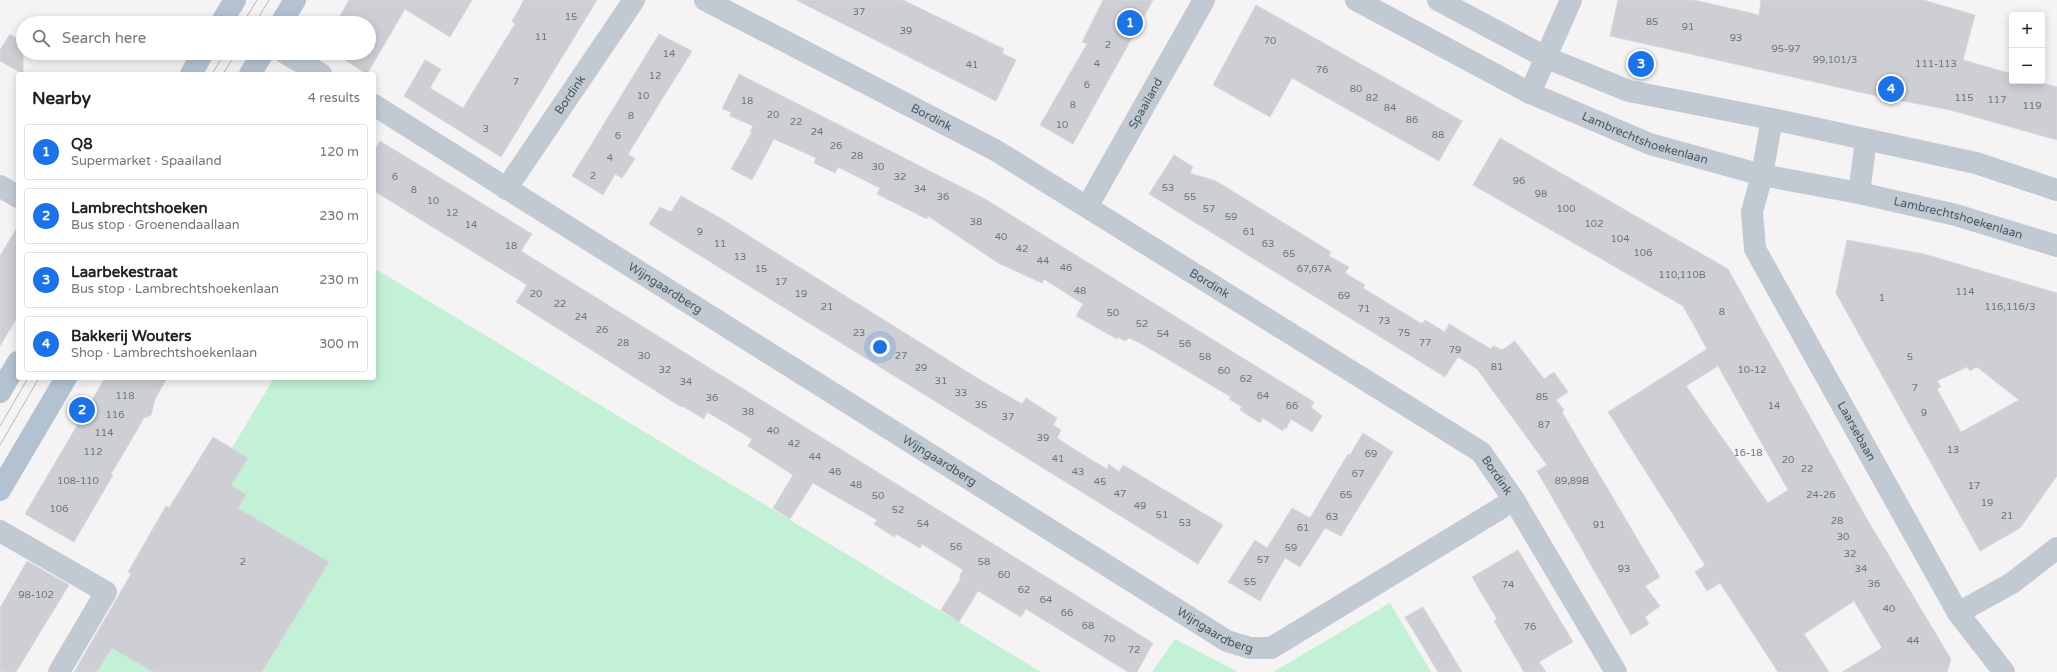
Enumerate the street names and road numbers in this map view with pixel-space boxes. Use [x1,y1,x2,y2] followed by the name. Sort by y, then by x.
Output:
[552,72,588,117] street label: Bordink
[1126,76,1165,131] street label: Spaailand
[909,101,955,134] street label: Bordink
[1580,109,1710,167] street label: Lambrechtshoekenlaan
[1892,194,2025,242] street label: Lambrechtshoekenlaan
[626,260,705,317] street label: Wijngaardberg
[1187,266,1232,301] street label: Bordink
[1834,399,1879,463] street label: Laarsebaan
[900,432,979,489] street label: Wijngaardberg
[1479,453,1516,498] street label: Bordink
[1174,604,1255,656] street label: Wijngaardberg

